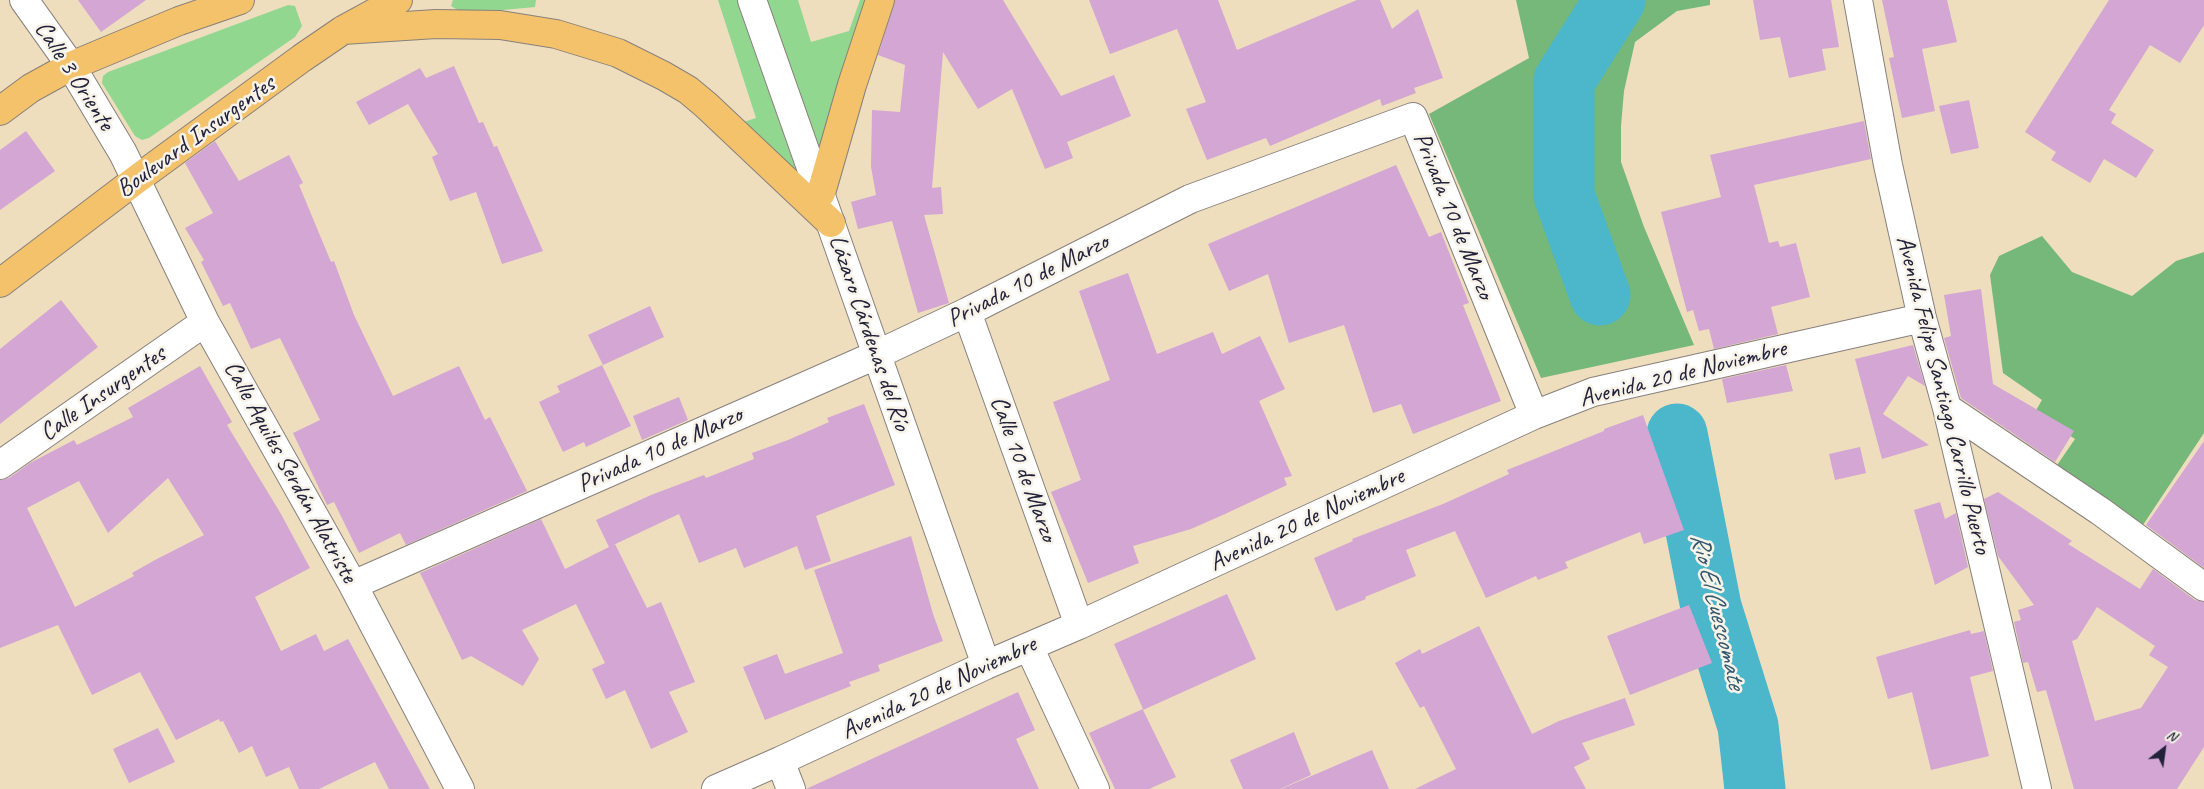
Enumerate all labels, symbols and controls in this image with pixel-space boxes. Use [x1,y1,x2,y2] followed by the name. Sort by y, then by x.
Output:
[27,16,121,136] street label: Calle 3 Oriente
[111,69,281,205] street label: Boulevard Insurgentes
[1406,128,1500,304] street label: Privada 10 de Marzo
[942,227,1114,335] street label: Privada 10 de Marzo
[821,231,917,435] street label: Lázaro Cárdenas del Río
[1889,233,1997,557] street label: Avenida Felipe Santiago Carrillo Puerto
[1577,334,1789,414] street label: Avenida 20 de Noviembre
[34,340,172,448] street label: Calle Insurgentes
[217,356,363,588] street label: Calle Aquiles Serdán Alatriste
[983,392,1063,546] street label: Calle 10 de Marzo
[573,400,747,500] street label: Privada 10 de Marzo
[1205,462,1409,578] street label: Avenida 20 de Noviembre
[1683,530,1751,692] water label: Rio El Cuescomate
[837,630,1041,746] street label: Avenida 20 de Noviembre
[2139,724,2189,774] north arrow
[2164,726,2180,745] text: N

